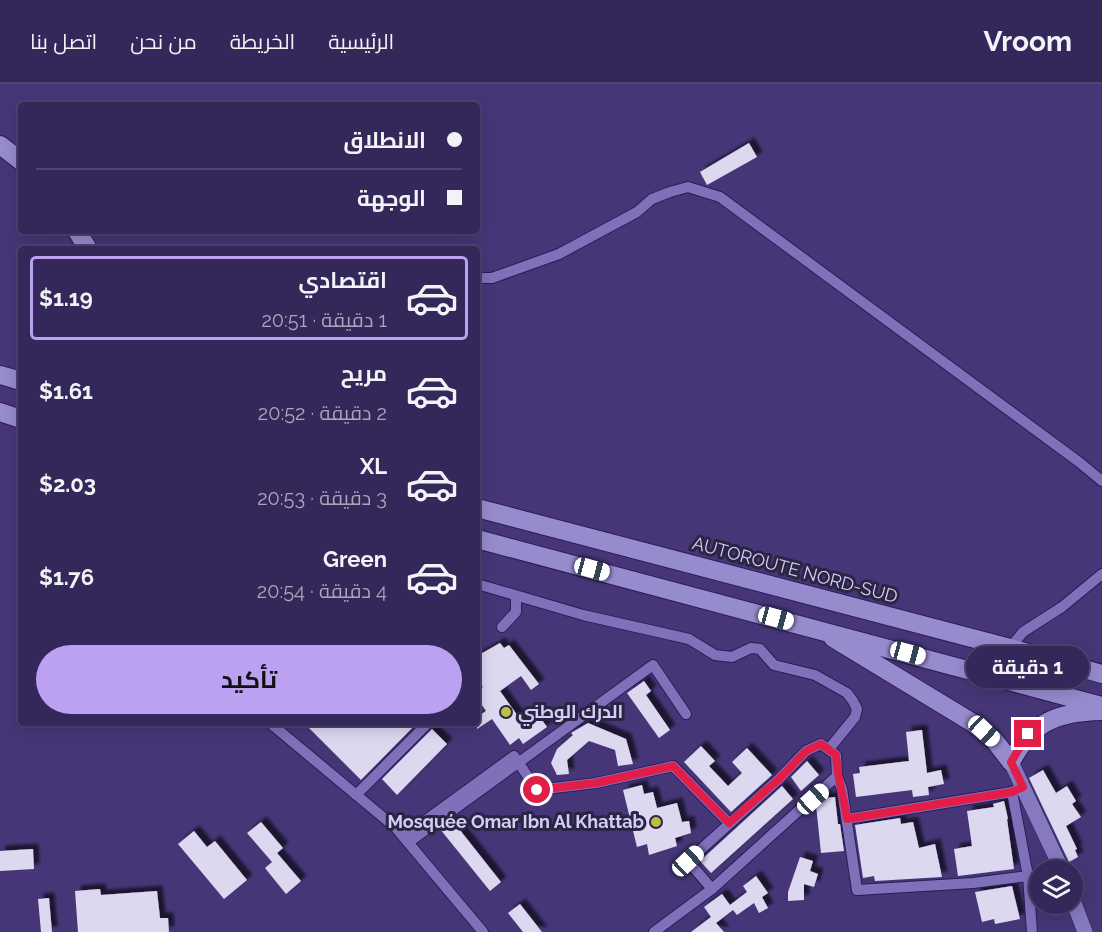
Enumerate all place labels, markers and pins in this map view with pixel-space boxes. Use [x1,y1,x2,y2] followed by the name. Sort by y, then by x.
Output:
[518,701,623,727] place label: الدرك الوطني
[499,705,513,719] marker: الدرك الوطني
[387,811,644,832] place label: Mosquée Omar Ibn Al Khattab
[649,815,663,829] marker: Mosquée Omar Ibn Al Khattab

